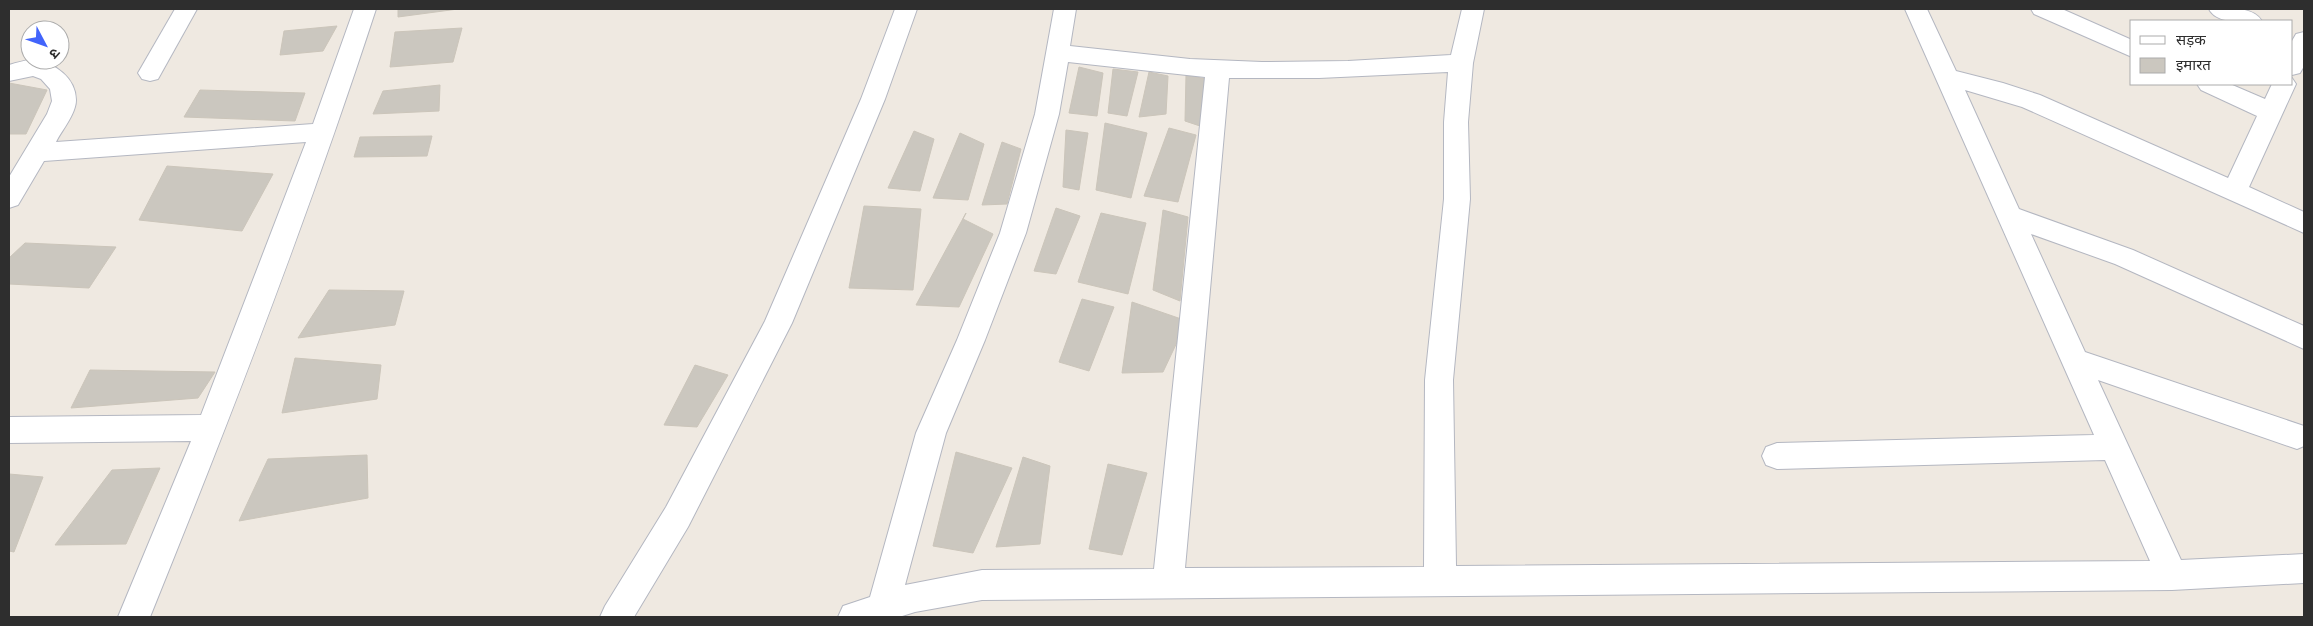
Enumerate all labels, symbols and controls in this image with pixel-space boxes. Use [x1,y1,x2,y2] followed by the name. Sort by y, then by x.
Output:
[20,20,70,70] north arrow
[2130,20,2293,85] legend
[2176,29,2206,50] text: सड़क
[45,45,65,64] text: उ
[2176,54,2211,75] text: इमारत

